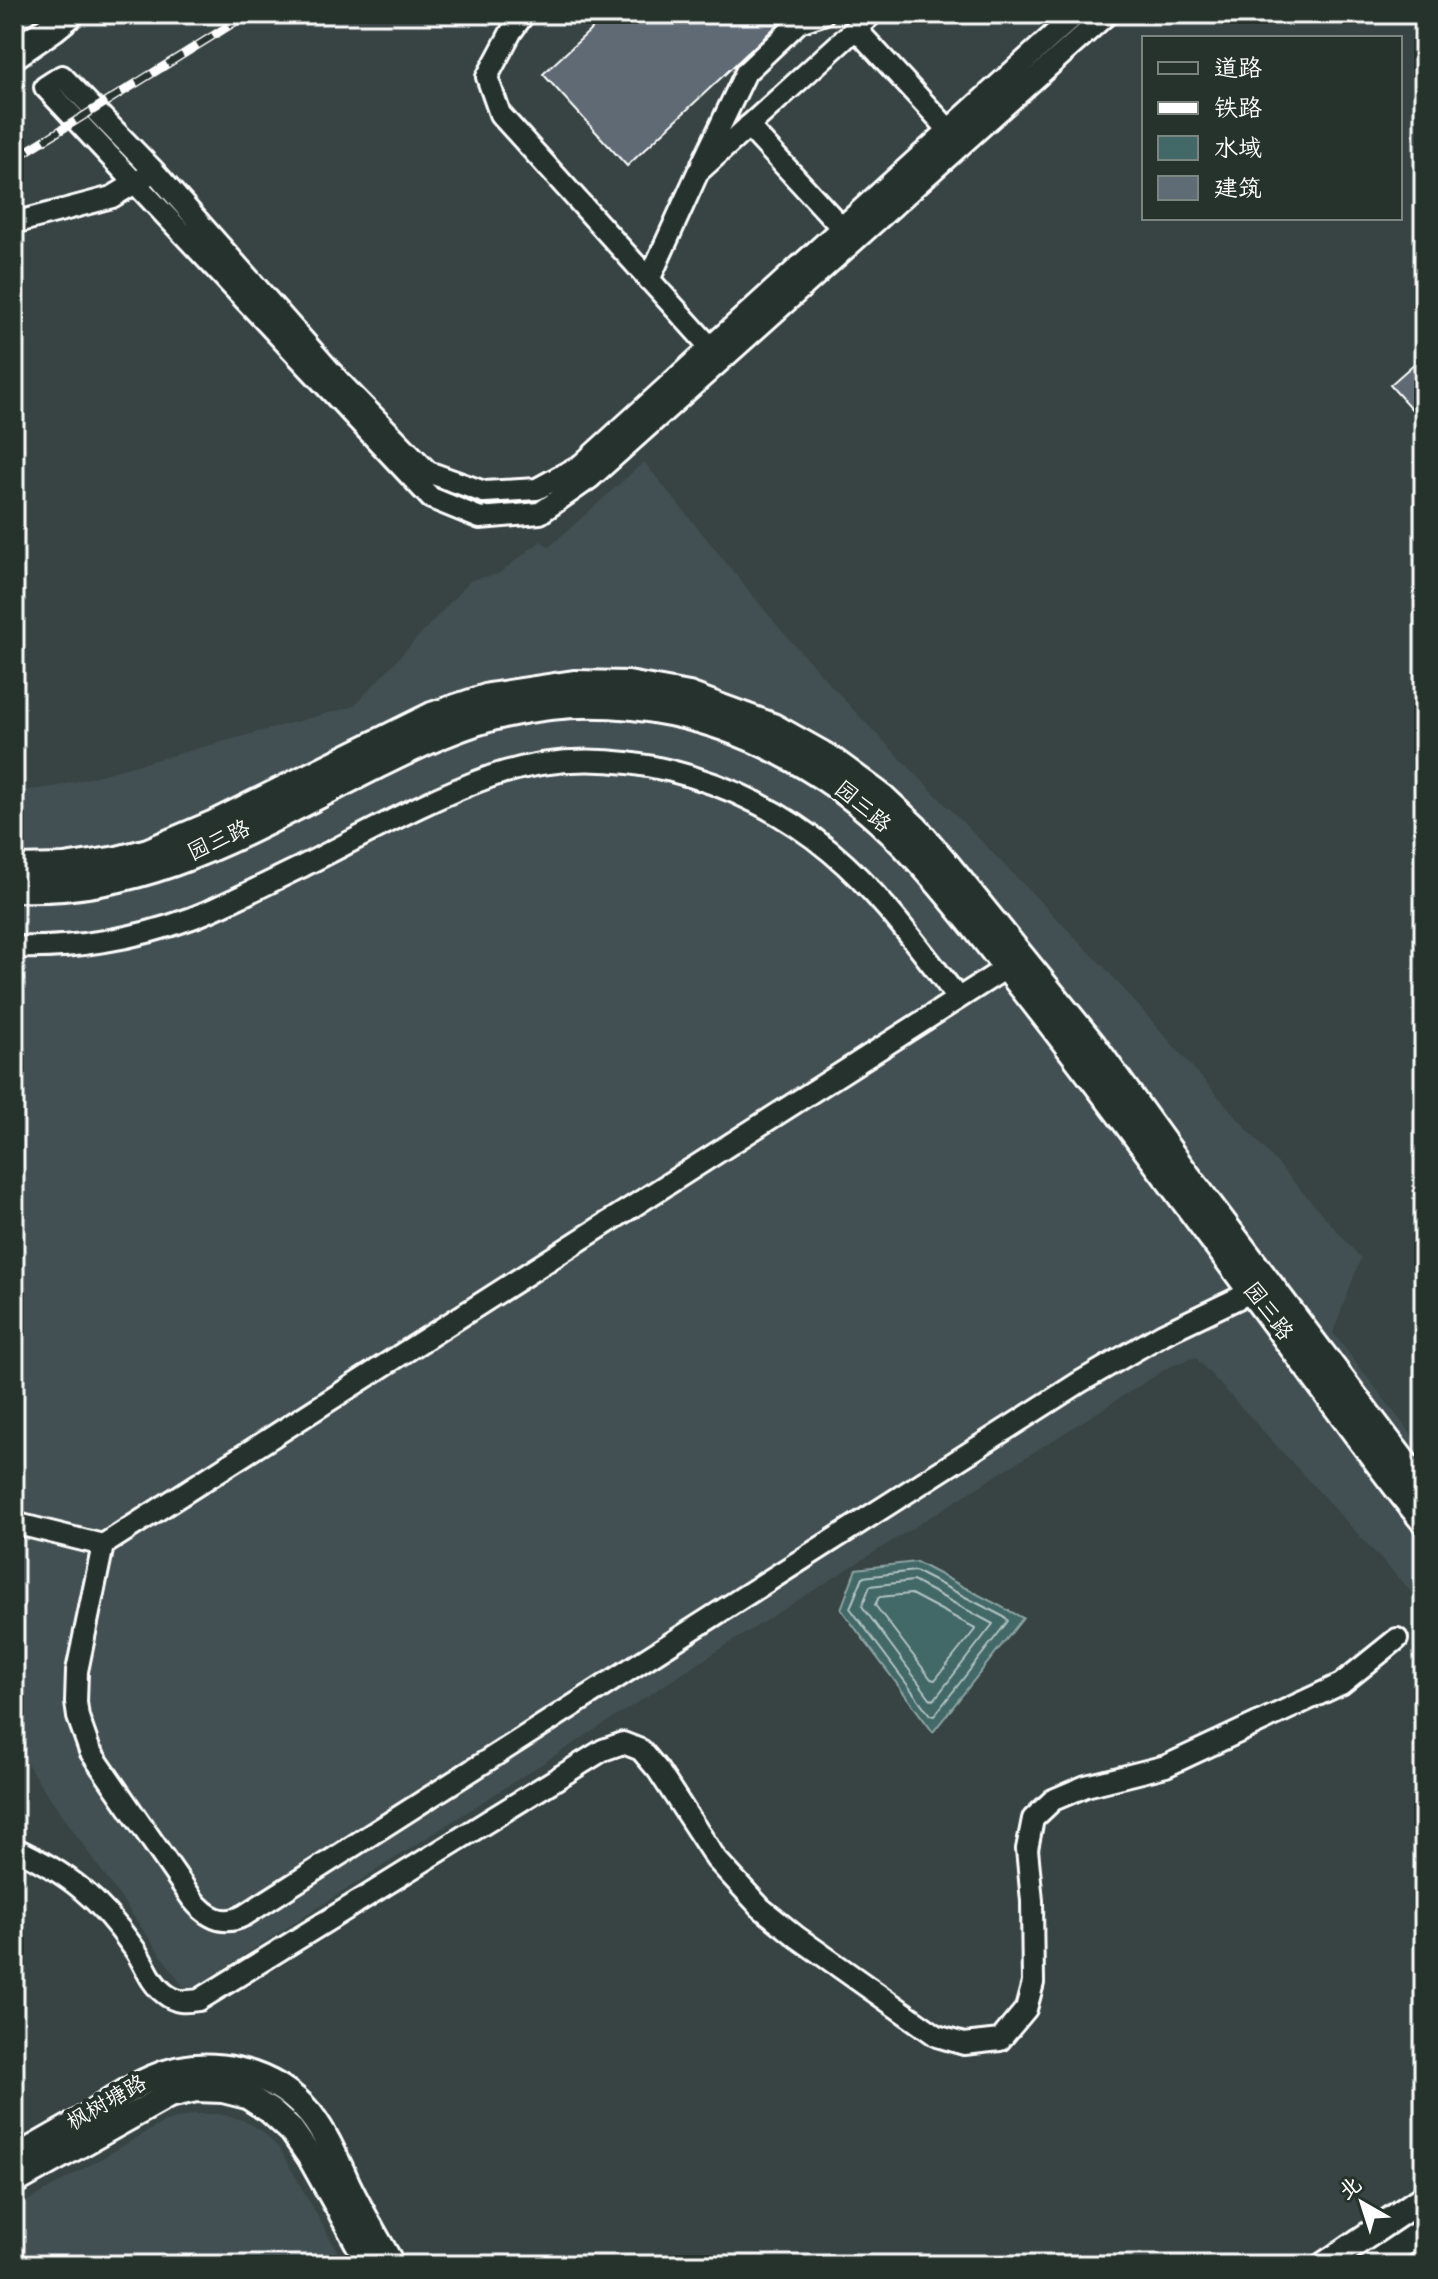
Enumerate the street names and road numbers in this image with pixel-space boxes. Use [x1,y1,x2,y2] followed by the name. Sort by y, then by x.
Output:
[827,776,896,840] street label: 园三路
[184,815,255,869] street label: 园三路
[1236,1278,1298,1347] street label: 园三路
[62,2070,153,2138] street label: 枫树塘路

